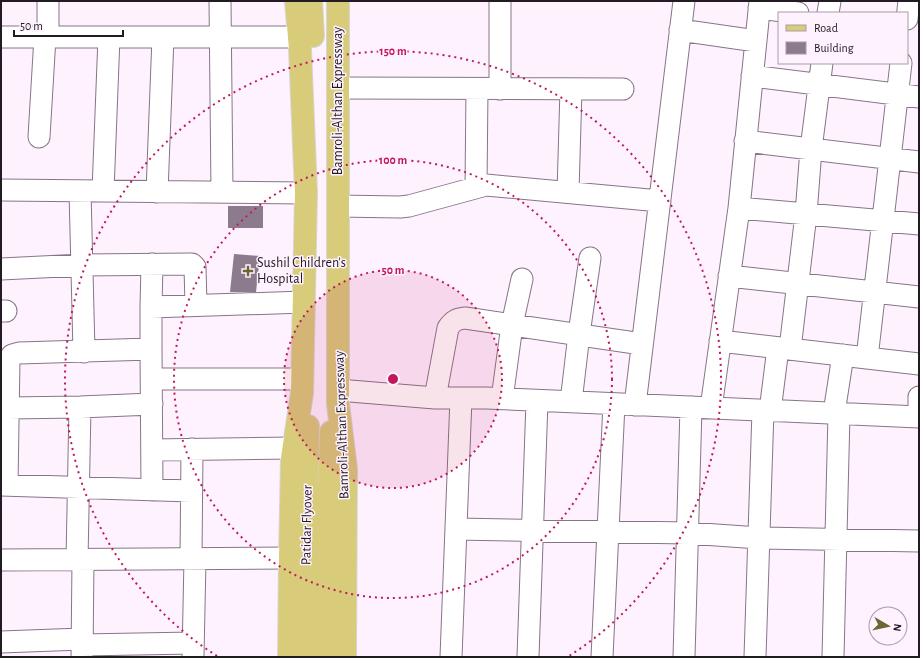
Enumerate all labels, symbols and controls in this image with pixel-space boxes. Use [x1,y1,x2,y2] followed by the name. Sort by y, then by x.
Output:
[14,12,123,38] scale bar
[778,12,908,64] legend
[20,20,43,32] text: 50 m
[814,22,838,34] text: Road
[331,27,345,175] street label: Bamroli-Althan Expressway
[814,42,854,54] text: Building
[379,45,407,57] text: 150 m
[379,154,407,166] text: 100 m
[257,256,346,286] place label: Sushil Children's Hospital
[382,264,405,276] text: 50 m
[242,265,254,277] marker: Sushil Children's Hospital
[332,351,352,499] street label: Bamroli-Althan Expressway
[386,372,400,386] centre of rings
[299,484,315,565] street label: Patidar Flyover
[868,606,908,646] north arrow
[891,623,903,632] text: N

